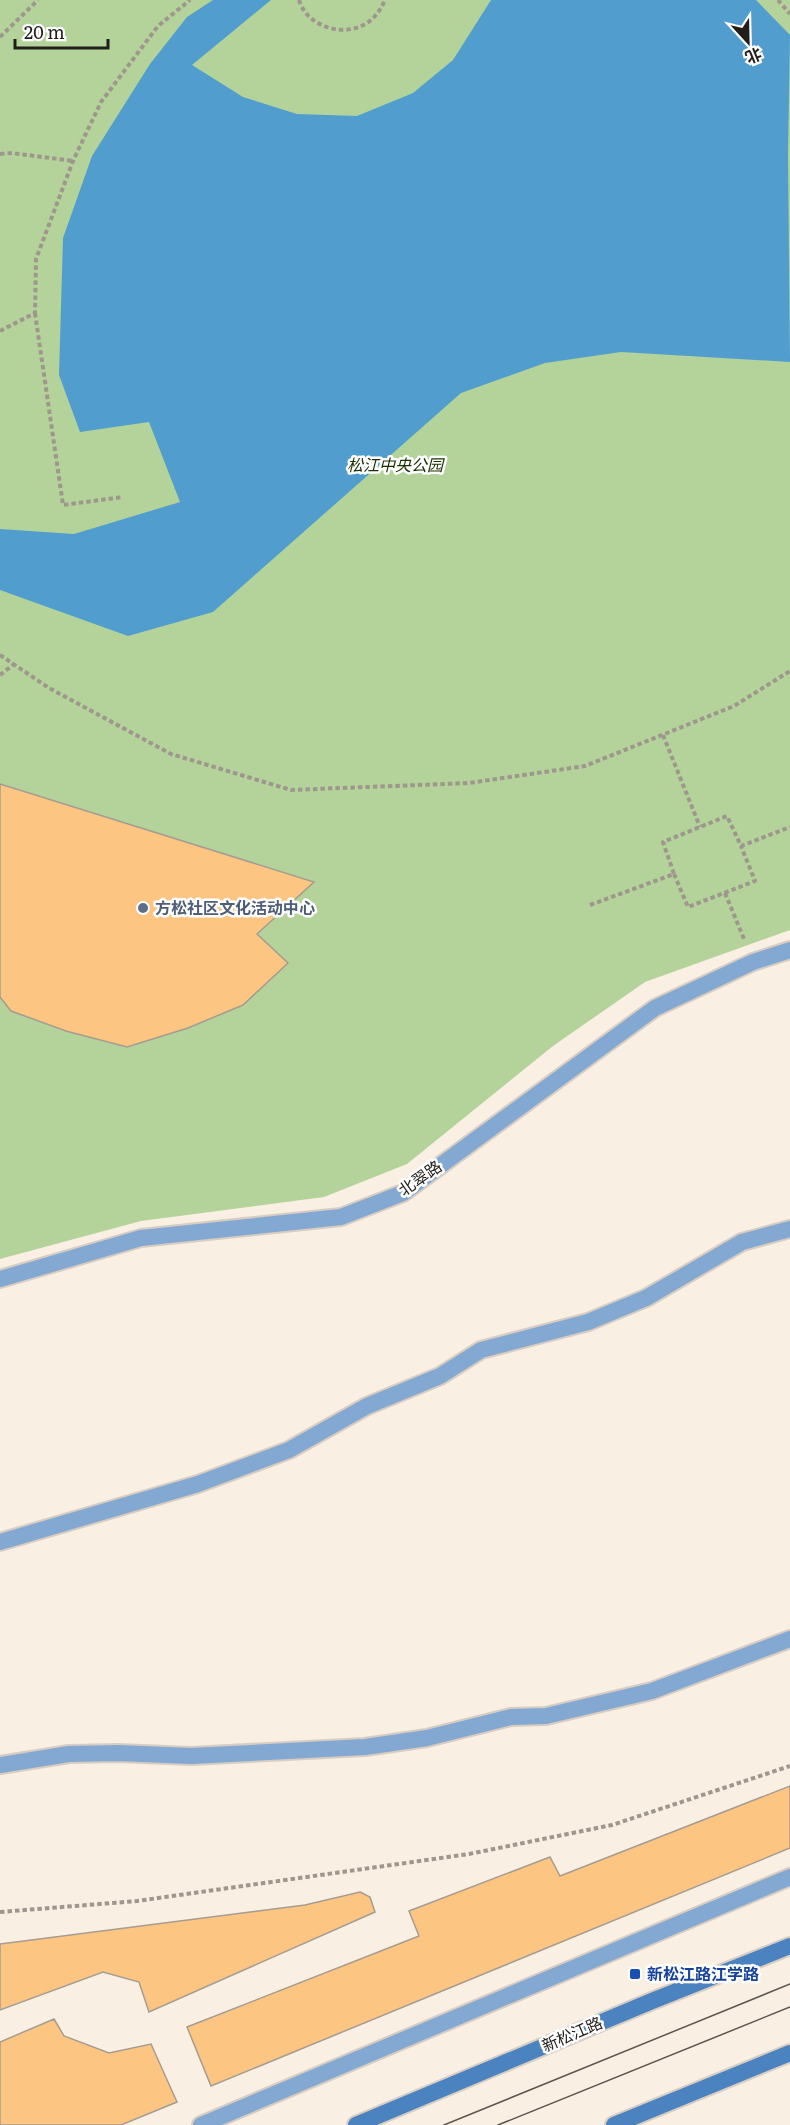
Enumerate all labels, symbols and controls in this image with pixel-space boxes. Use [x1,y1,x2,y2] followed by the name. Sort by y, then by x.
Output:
[15,12,108,50] scale bar
[718,12,778,72] north arrow
[24,18,65,45] text: 20 m
[742,43,766,71] text: 北
[347,452,445,476] park label: 松江中央公园
[155,895,315,919] place label: 方松社区文化活动中心
[136,901,150,915] marker: 方松社区文化活动中心
[393,1154,446,1201] street label: 北翠路
[647,1961,759,1985] place label: 新松江路江学路
[628,1967,642,1981] marker: 新松江路江学路
[537,2010,606,2057] street label: 新松江路

